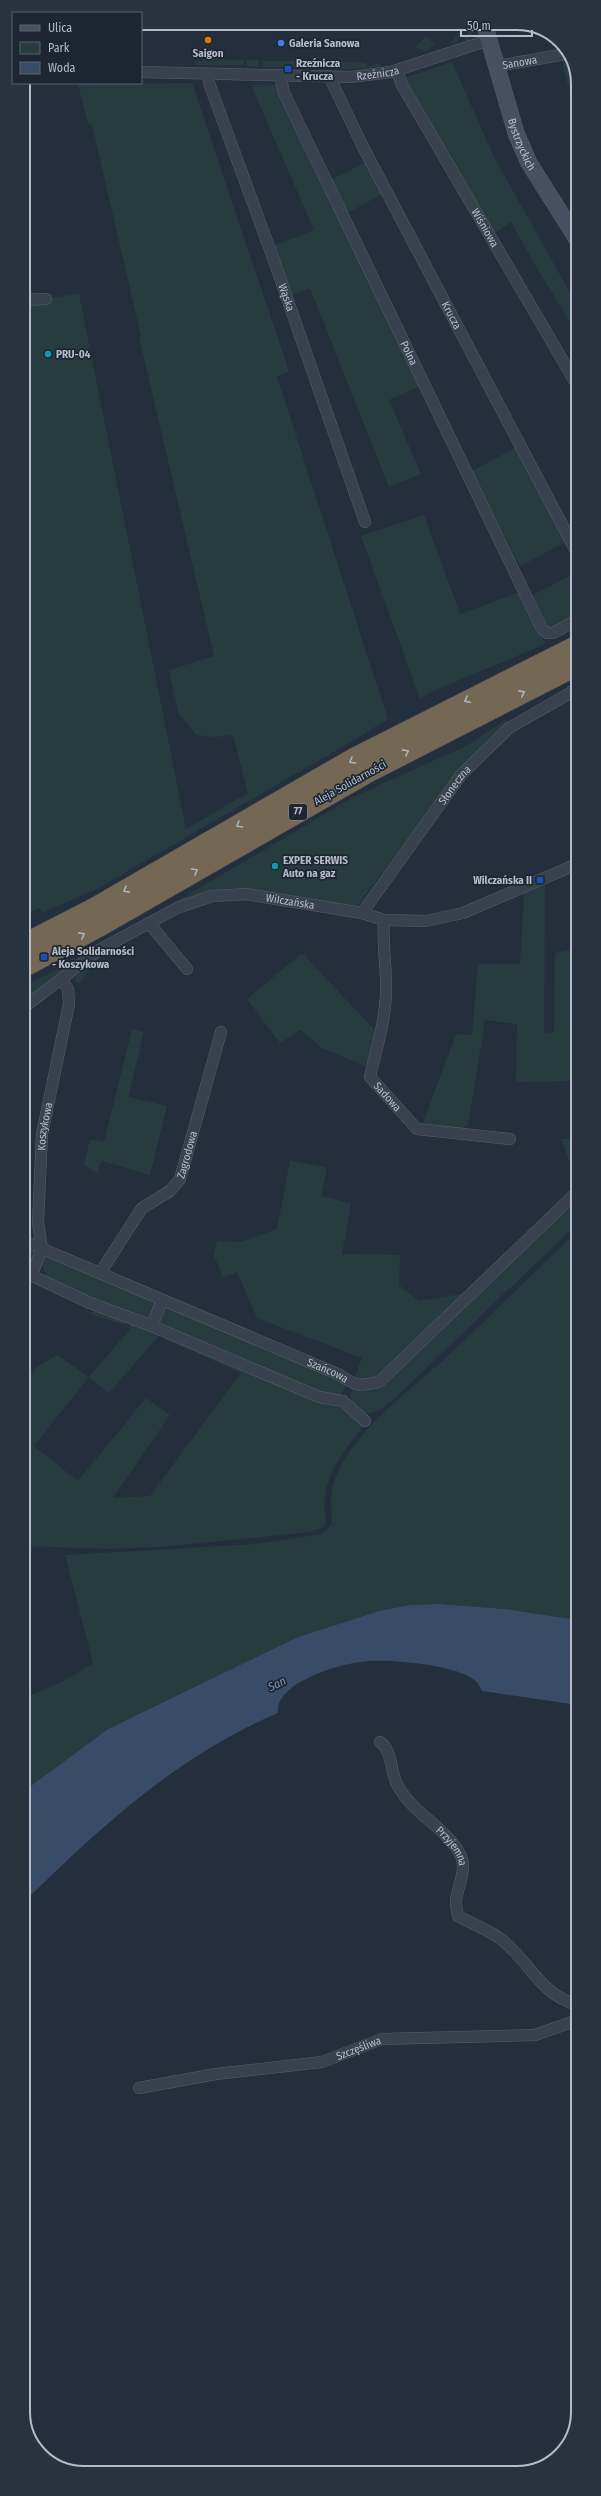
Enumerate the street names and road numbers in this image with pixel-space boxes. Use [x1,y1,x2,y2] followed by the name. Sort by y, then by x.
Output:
[501,53,538,71] street label: Sanowa
[356,63,401,83] street label: Rzeźnicza
[506,117,538,173] street label: Bystrzyckich
[469,206,502,249] street label: Wiśniowa
[276,282,298,313] street label: Wąska
[439,299,464,332] street label: Krucza
[398,339,421,367] street label: Polna
[312,758,389,808] street label: Aleja Solidarności
[435,763,473,807] street label: Słoneczna
[289,804,307,820] road number: 77
[265,891,315,912] street label: WiIczańska
[371,1079,404,1114] street label: Sadowa
[35,1101,55,1151] street label: Koszykowa
[174,1129,200,1180] street label: Zagrodowa
[305,1355,351,1385] street label: Szańcowa
[434,1823,469,1866] street label: Przyjemna
[334,2034,383,2062] street label: Szczęśliwa

